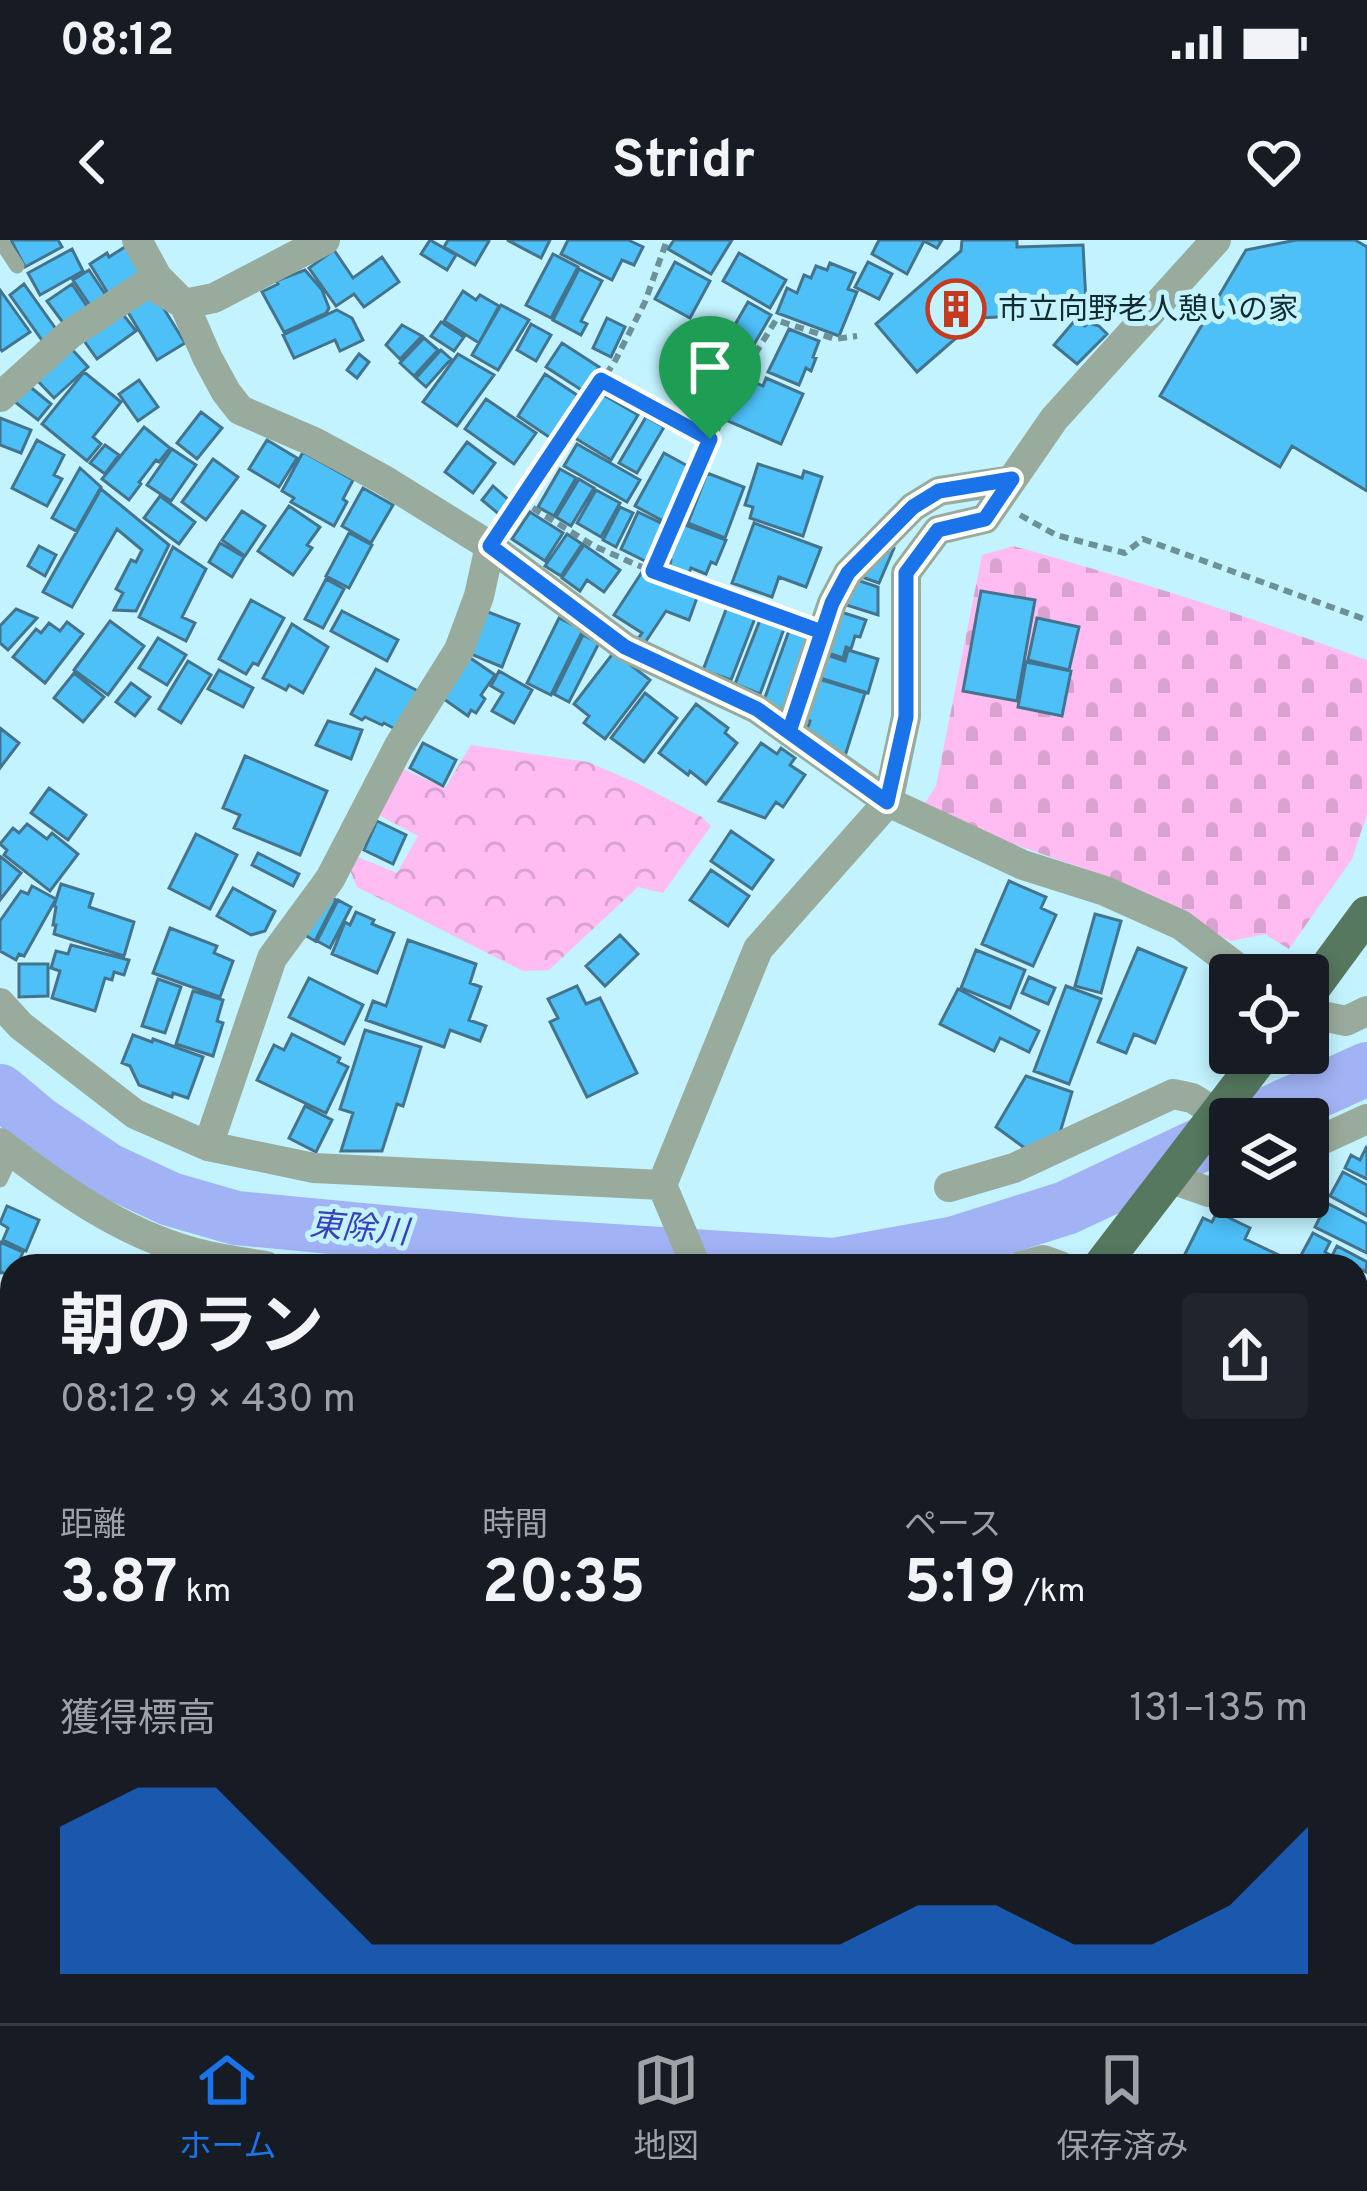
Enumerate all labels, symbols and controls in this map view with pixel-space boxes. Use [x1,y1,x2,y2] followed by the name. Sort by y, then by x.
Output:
[60,14,174,71] text: 08:12
[612,128,755,197] text: Stridr
[60,129,126,195] icon: back
[1241,129,1307,195] icon: heart
[925,278,987,340] building icon: 市立向野老人憩いの家
[998,293,1298,330] place label: 市立向野老人憩いの家
[659,316,761,439] pin
[677,334,743,400] icon: arrive
[1209,954,1329,1218] map controls
[1209,954,1329,1074] button: locate
[1209,1098,1329,1218] button: layers
[308,1206,413,1256] water label: 東除川
[60,1290,324,1373] text: 朝のラン
[1182,1293,1308,1419] button: share
[60,1377,356,1426] text: 08:12 · 9 × 430 m
[60,1506,126,1548] text: 距離
[482,1506,548,1548] text: 時間
[904,1506,1001,1548] text: ペース
[60,1548,178,1624] text: 3.87
[482,1548,645,1624] text: 20:35
[904,1548,1016,1624] text: 5:19
[178,1572,231,1614] text: km
[1016,1572,1085,1614] text: /km
[1129,1686,1308,1735] text: 131–135 m
[60,1697,216,1746] text: 獲得標高
[178,2047,277,2170] tab: ホーム
[633,2047,699,2170] tab: 地図
[1056,2047,1188,2170] tab: 保存済み

